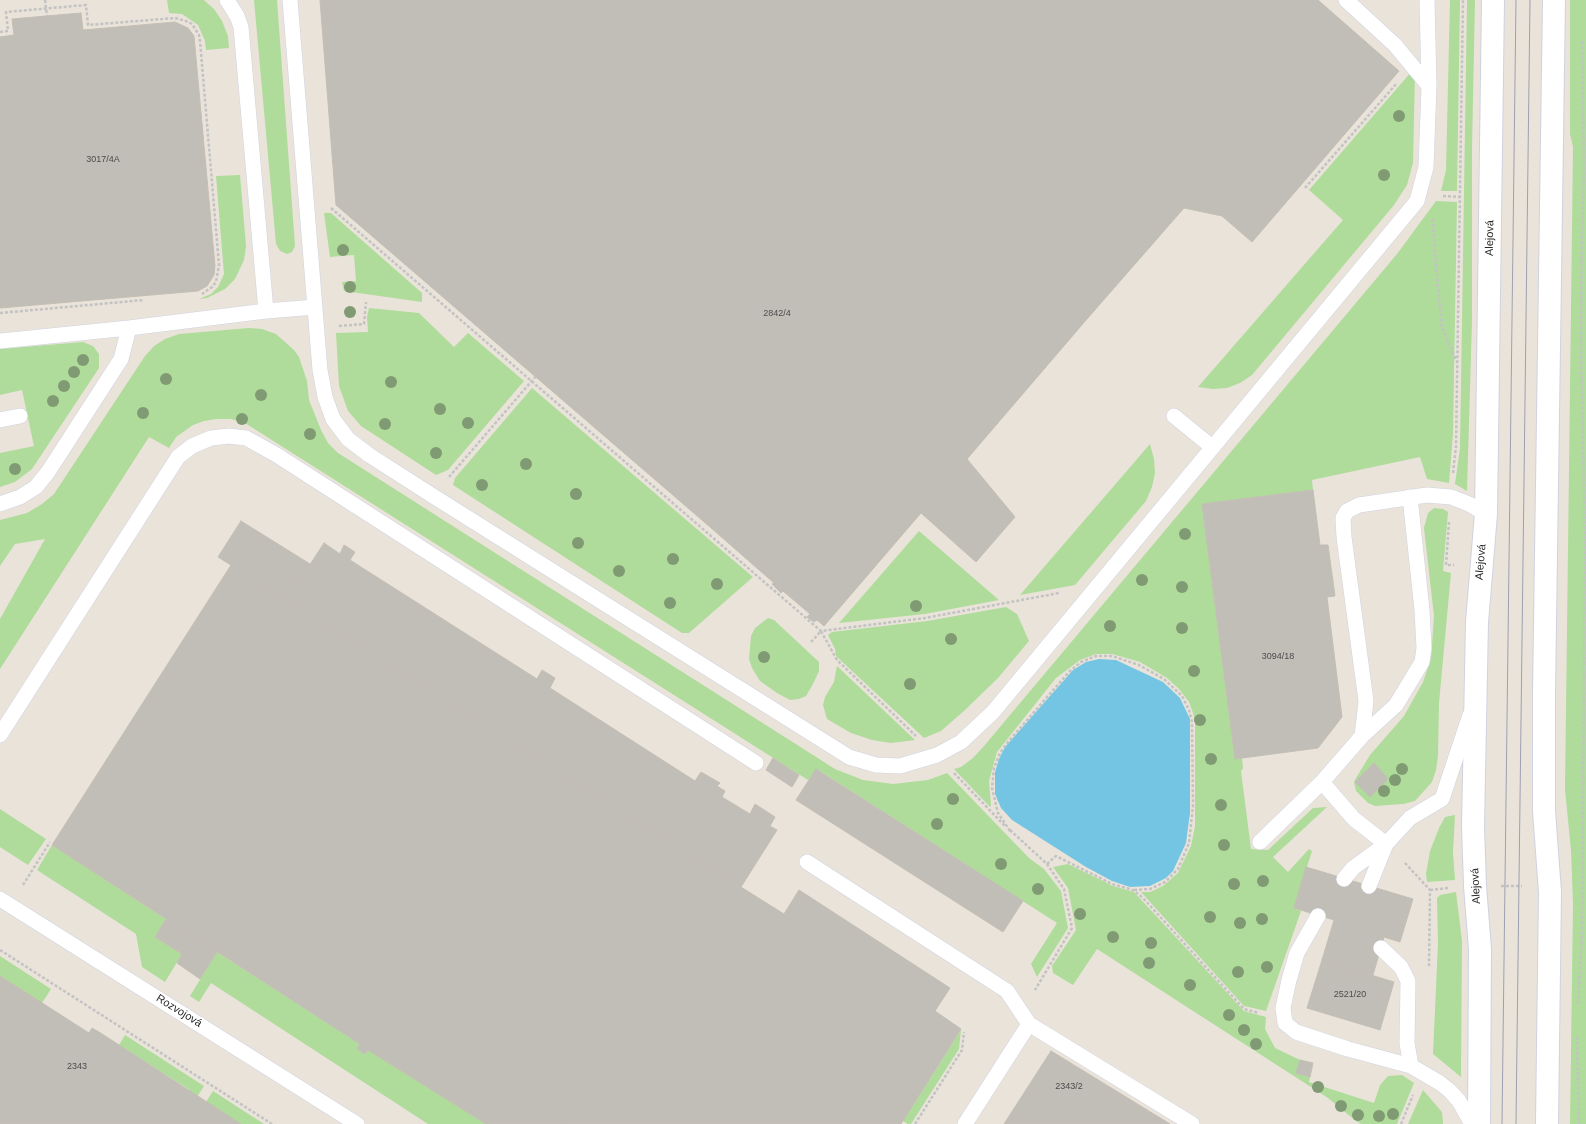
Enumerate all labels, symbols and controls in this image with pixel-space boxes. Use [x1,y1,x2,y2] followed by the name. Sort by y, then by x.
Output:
[86,155,120,165] house number: 3017/4A
[1483,220,1497,256] street label: Alejová
[763,309,791,319] house number: 2842/4
[1473,543,1489,581] street label: Alejová
[1262,652,1294,662] house number: 3094/18
[1468,868,1484,904] street label: Alejová
[1334,990,1366,1000] house number: 2521/20
[154,992,204,1030] street label: Rozvojová
[67,1062,87,1072] house number: 2343
[1055,1082,1083,1092] house number: 2343/2

